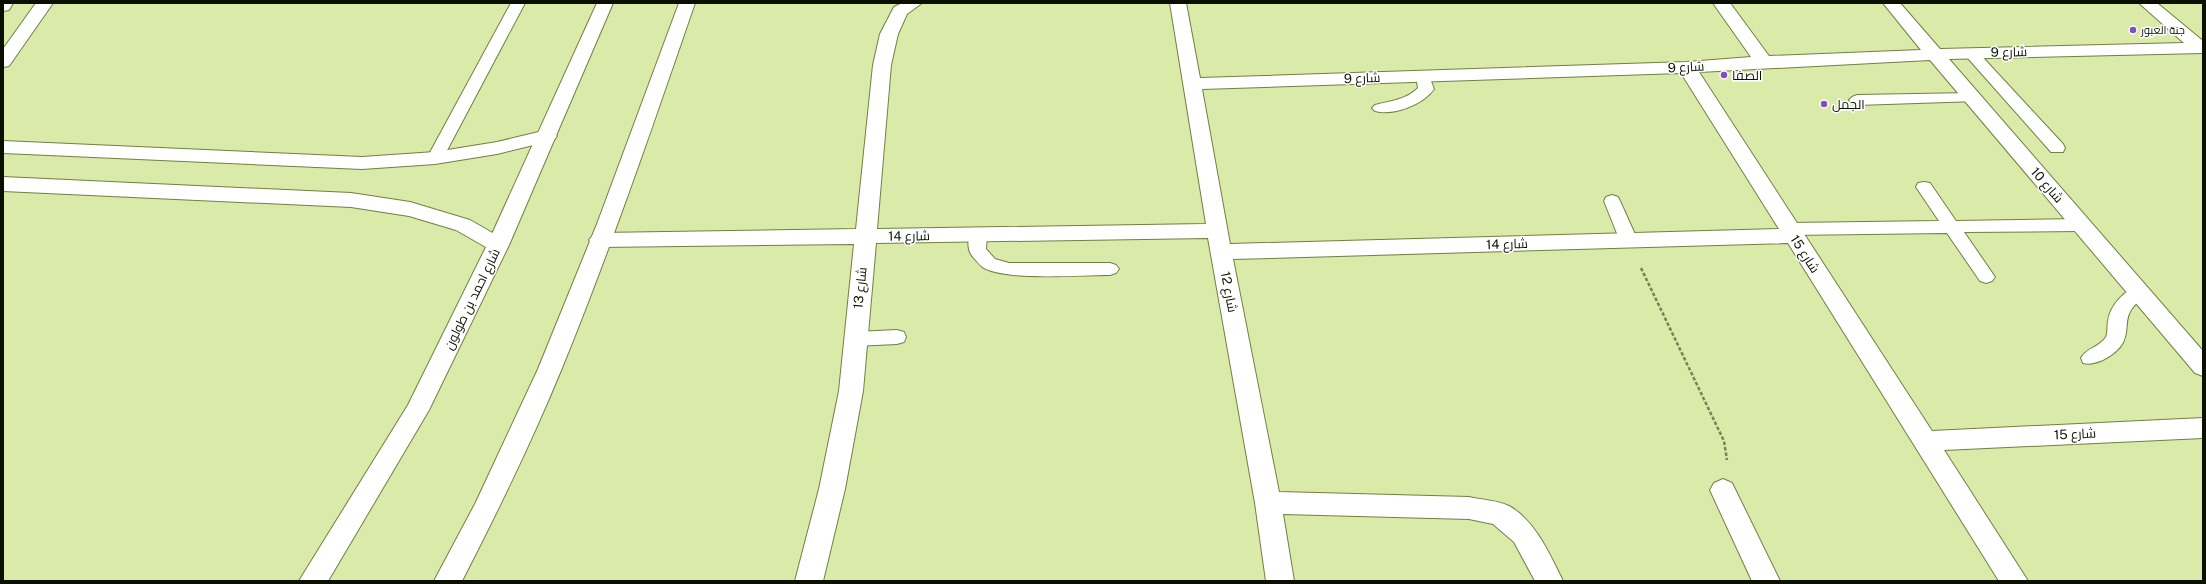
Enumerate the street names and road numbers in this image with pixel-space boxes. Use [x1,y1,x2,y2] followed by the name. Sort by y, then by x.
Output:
[1991,44,2027,61] street label: شارع 9
[1667,59,1705,76] street label: شارع 9
[1344,70,1381,87] street label: شارع 9
[2027,164,2066,206] street label: شارع 10
[888,228,930,245] street label: شارع 14
[1786,232,1823,276] street label: شارع 15
[1486,236,1528,253] street label: شارع 14
[441,246,504,352] street label: شارع احمد بن طولون
[850,266,871,310] street label: شارع 13
[1217,270,1240,314] street label: شارع 12
[2054,425,2096,444] street label: شارع 15

